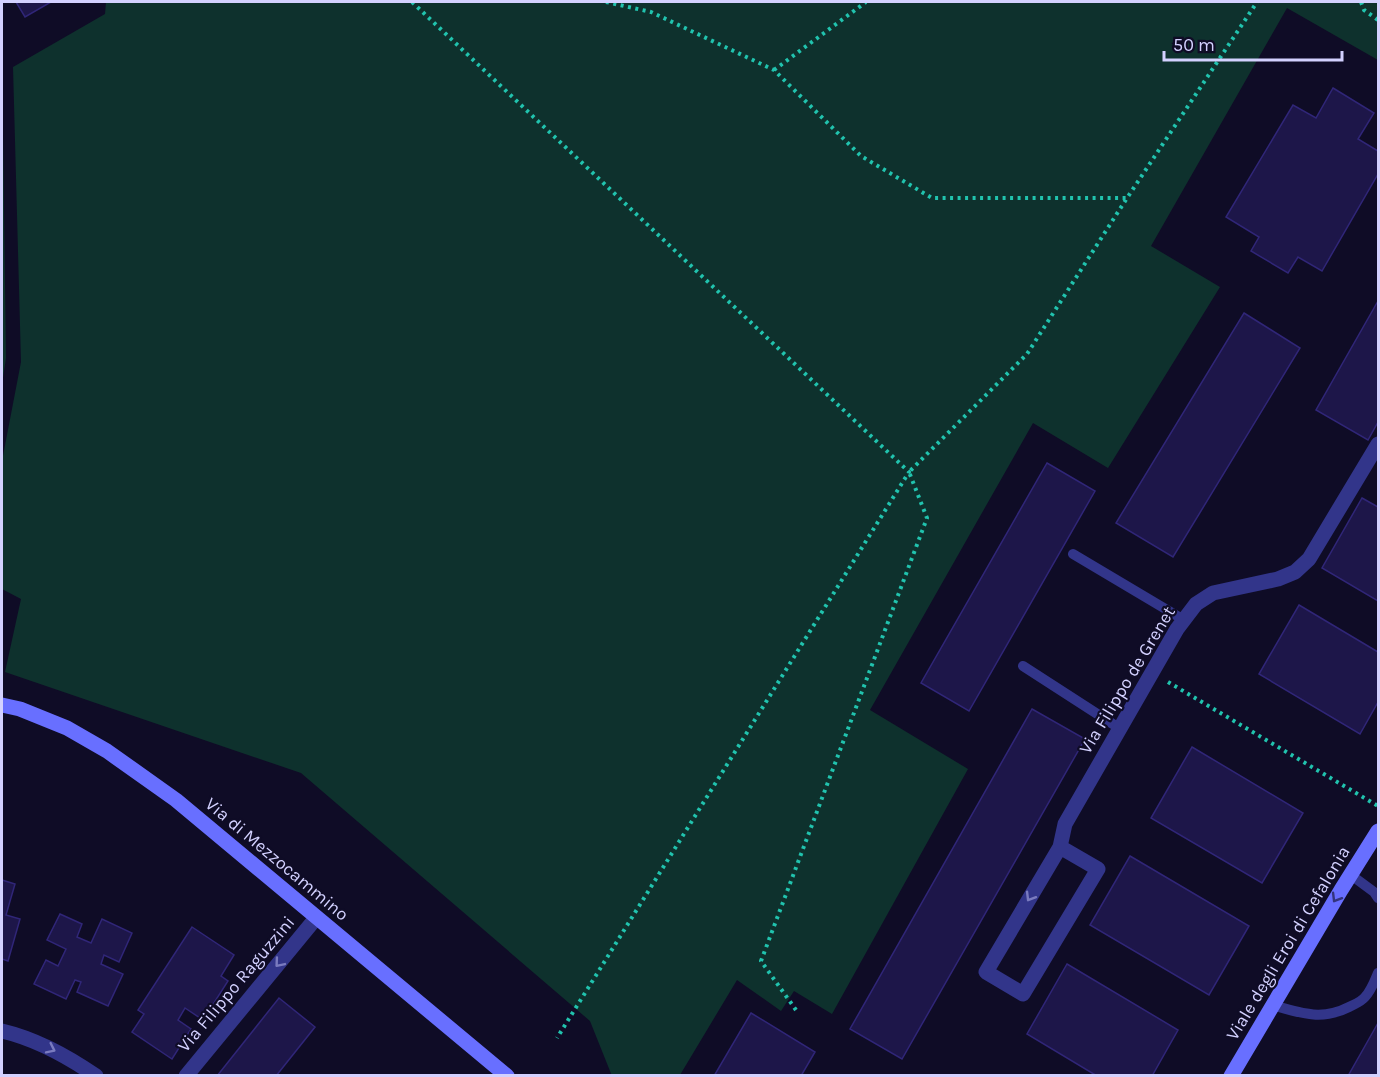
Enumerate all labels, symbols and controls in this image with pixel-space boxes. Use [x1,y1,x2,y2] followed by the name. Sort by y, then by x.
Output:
[1164,24,1342,62] scale bar
[1173,34,1215,56] text: 50 m
[1074,602,1180,758] street label: Via Filippo de Grenet
[201,793,353,925] street label: Via di Mezzocammino
[1221,842,1355,1044] street label: Viale degli Eroi di Cefalonia
[1026,891,1037,901] one-way arrow
[1332,892,1344,902] one-way arrow
[173,912,299,1056] street label: Via Filippo Raguzzini
[275,956,286,967] one-way arrow
[44,1041,55,1053] one-way arrow

